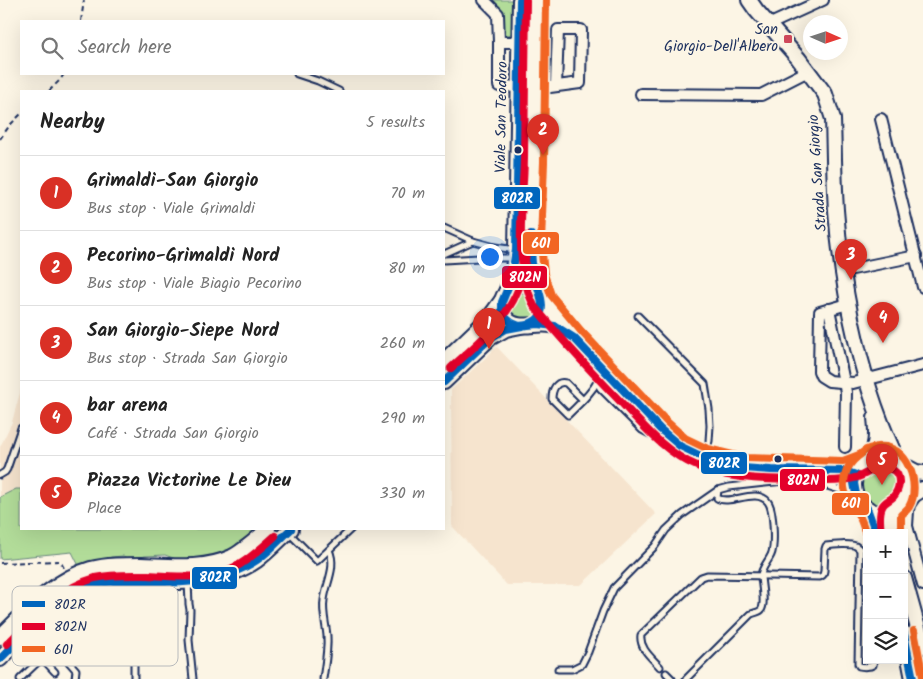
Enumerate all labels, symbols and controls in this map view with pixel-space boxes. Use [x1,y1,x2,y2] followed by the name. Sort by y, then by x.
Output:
[803,15,848,60] north arrow
[664,18,778,59] place label: San Giorgio-Dell'Albero
[20,20,445,75] search box
[78,33,172,63] text: Search here
[782,33,794,45] marker: San Giorgio-Dell'Albero
[38,34,66,62] icon: search
[489,61,515,173] street label: Viale San Teodoro
[40,106,105,139] text: Nearby
[366,110,425,135] text: 5 results
[802,113,834,232] street label: Strada San Giorgio
[527,114,559,155] pin: 2
[513,145,523,155] unlabelled marker
[87,166,258,196] text: Grimaldi-San Giorgio
[54,181,58,206] text: 1
[390,181,425,206] text: 70 m
[493,186,541,210] line badge: 802R
[501,188,534,210] text: 802R
[87,196,255,221] text: Bus stop · Viale Grimaldi
[522,231,560,255] line badge: 601
[532,233,551,255] text: 601
[835,239,867,280] pin: 3
[87,241,280,271] text: Pecorino-Grimaldi Nord
[477,244,503,270] your location
[51,256,61,281] text: 2
[388,256,425,281] text: 80 m
[501,265,548,289] line badge: 802N
[509,267,541,289] text: 802N
[87,271,302,296] text: Bus stop · Viale Biagio Pecorino
[867,302,899,343] pin: 4
[473,308,505,349] pin: 1
[87,316,279,346] text: San Giorgio-Siepe Nord
[52,331,60,356] text: 3
[380,331,425,356] text: 260 m
[87,346,288,371] text: Bus stop · Strada San Giorgio
[87,391,168,421] text: bar arena
[52,406,60,431] text: 4
[381,406,425,431] text: 290 m
[87,421,259,446] text: Café · Strada San Giorgio
[866,444,898,485] pin: 5
[700,451,748,475] line badge: 802R
[708,453,741,475] text: 802R
[773,454,783,464] unlabelled marker
[87,466,291,496] text: Piazza Victorine Le Dieu
[779,468,826,492] line badge: 802N
[787,470,819,492] text: 802N
[52,481,60,506] text: 5
[380,481,425,506] text: 330 m
[831,492,870,516] line badge: 601
[842,493,861,515] text: 601
[87,496,121,521] text: Place
[863,529,908,664] map controls
[863,529,908,574] button: +
[191,566,238,590] line badge: 802R
[199,567,232,589] text: 802R
[863,574,908,619] button: −
[12,586,178,666] legend
[54,594,86,616] text: 802R
[54,616,88,638] text: 802N
[863,619,908,664] button: layers
[54,639,73,661] text: 601

